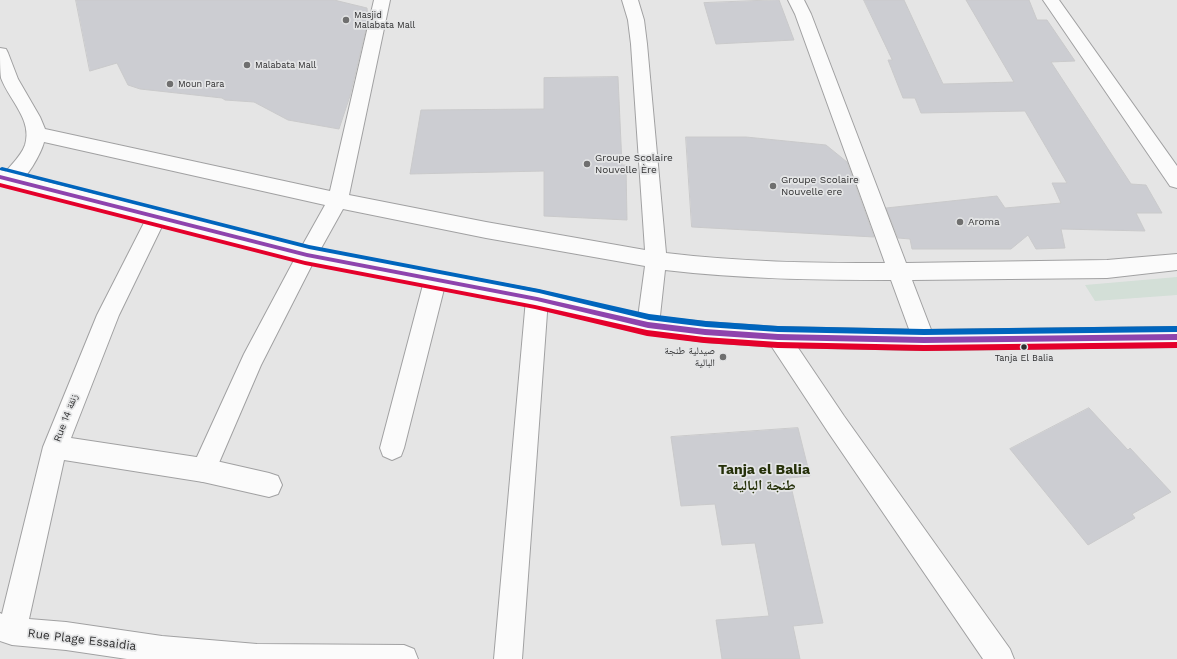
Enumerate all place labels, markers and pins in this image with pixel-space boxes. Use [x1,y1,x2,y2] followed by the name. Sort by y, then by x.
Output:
[354,10,415,31] place label: Masjid Malabata Mall
[341,15,351,25] marker: Masjid Malabata Mall
[242,60,252,70] marker: Malabata Mall
[255,60,316,70] place label: Malabata Mall
[165,79,175,89] marker: Moun Para
[178,79,224,89] place label: Moun Para
[595,152,673,176] place label: Groupe Scolaire Nouvelle Ère
[582,159,592,169] marker: Groupe Scolaire Nouvelle Ère
[781,174,859,198] place label: Groupe Scolaire Nouvelle ere
[768,181,778,191] marker: Groupe Scolaire Nouvelle ere
[968,216,1000,228] place label: Aroma
[955,217,965,227] marker: Aroma
[1019,342,1029,352] marker: Tanja El Balia
[664,345,715,368] place label: صيدلية طنجة البالية
[718,352,728,362] marker: صيدلية طنجة البالية
[995,353,1053,363] place label: Tanja El Balia

